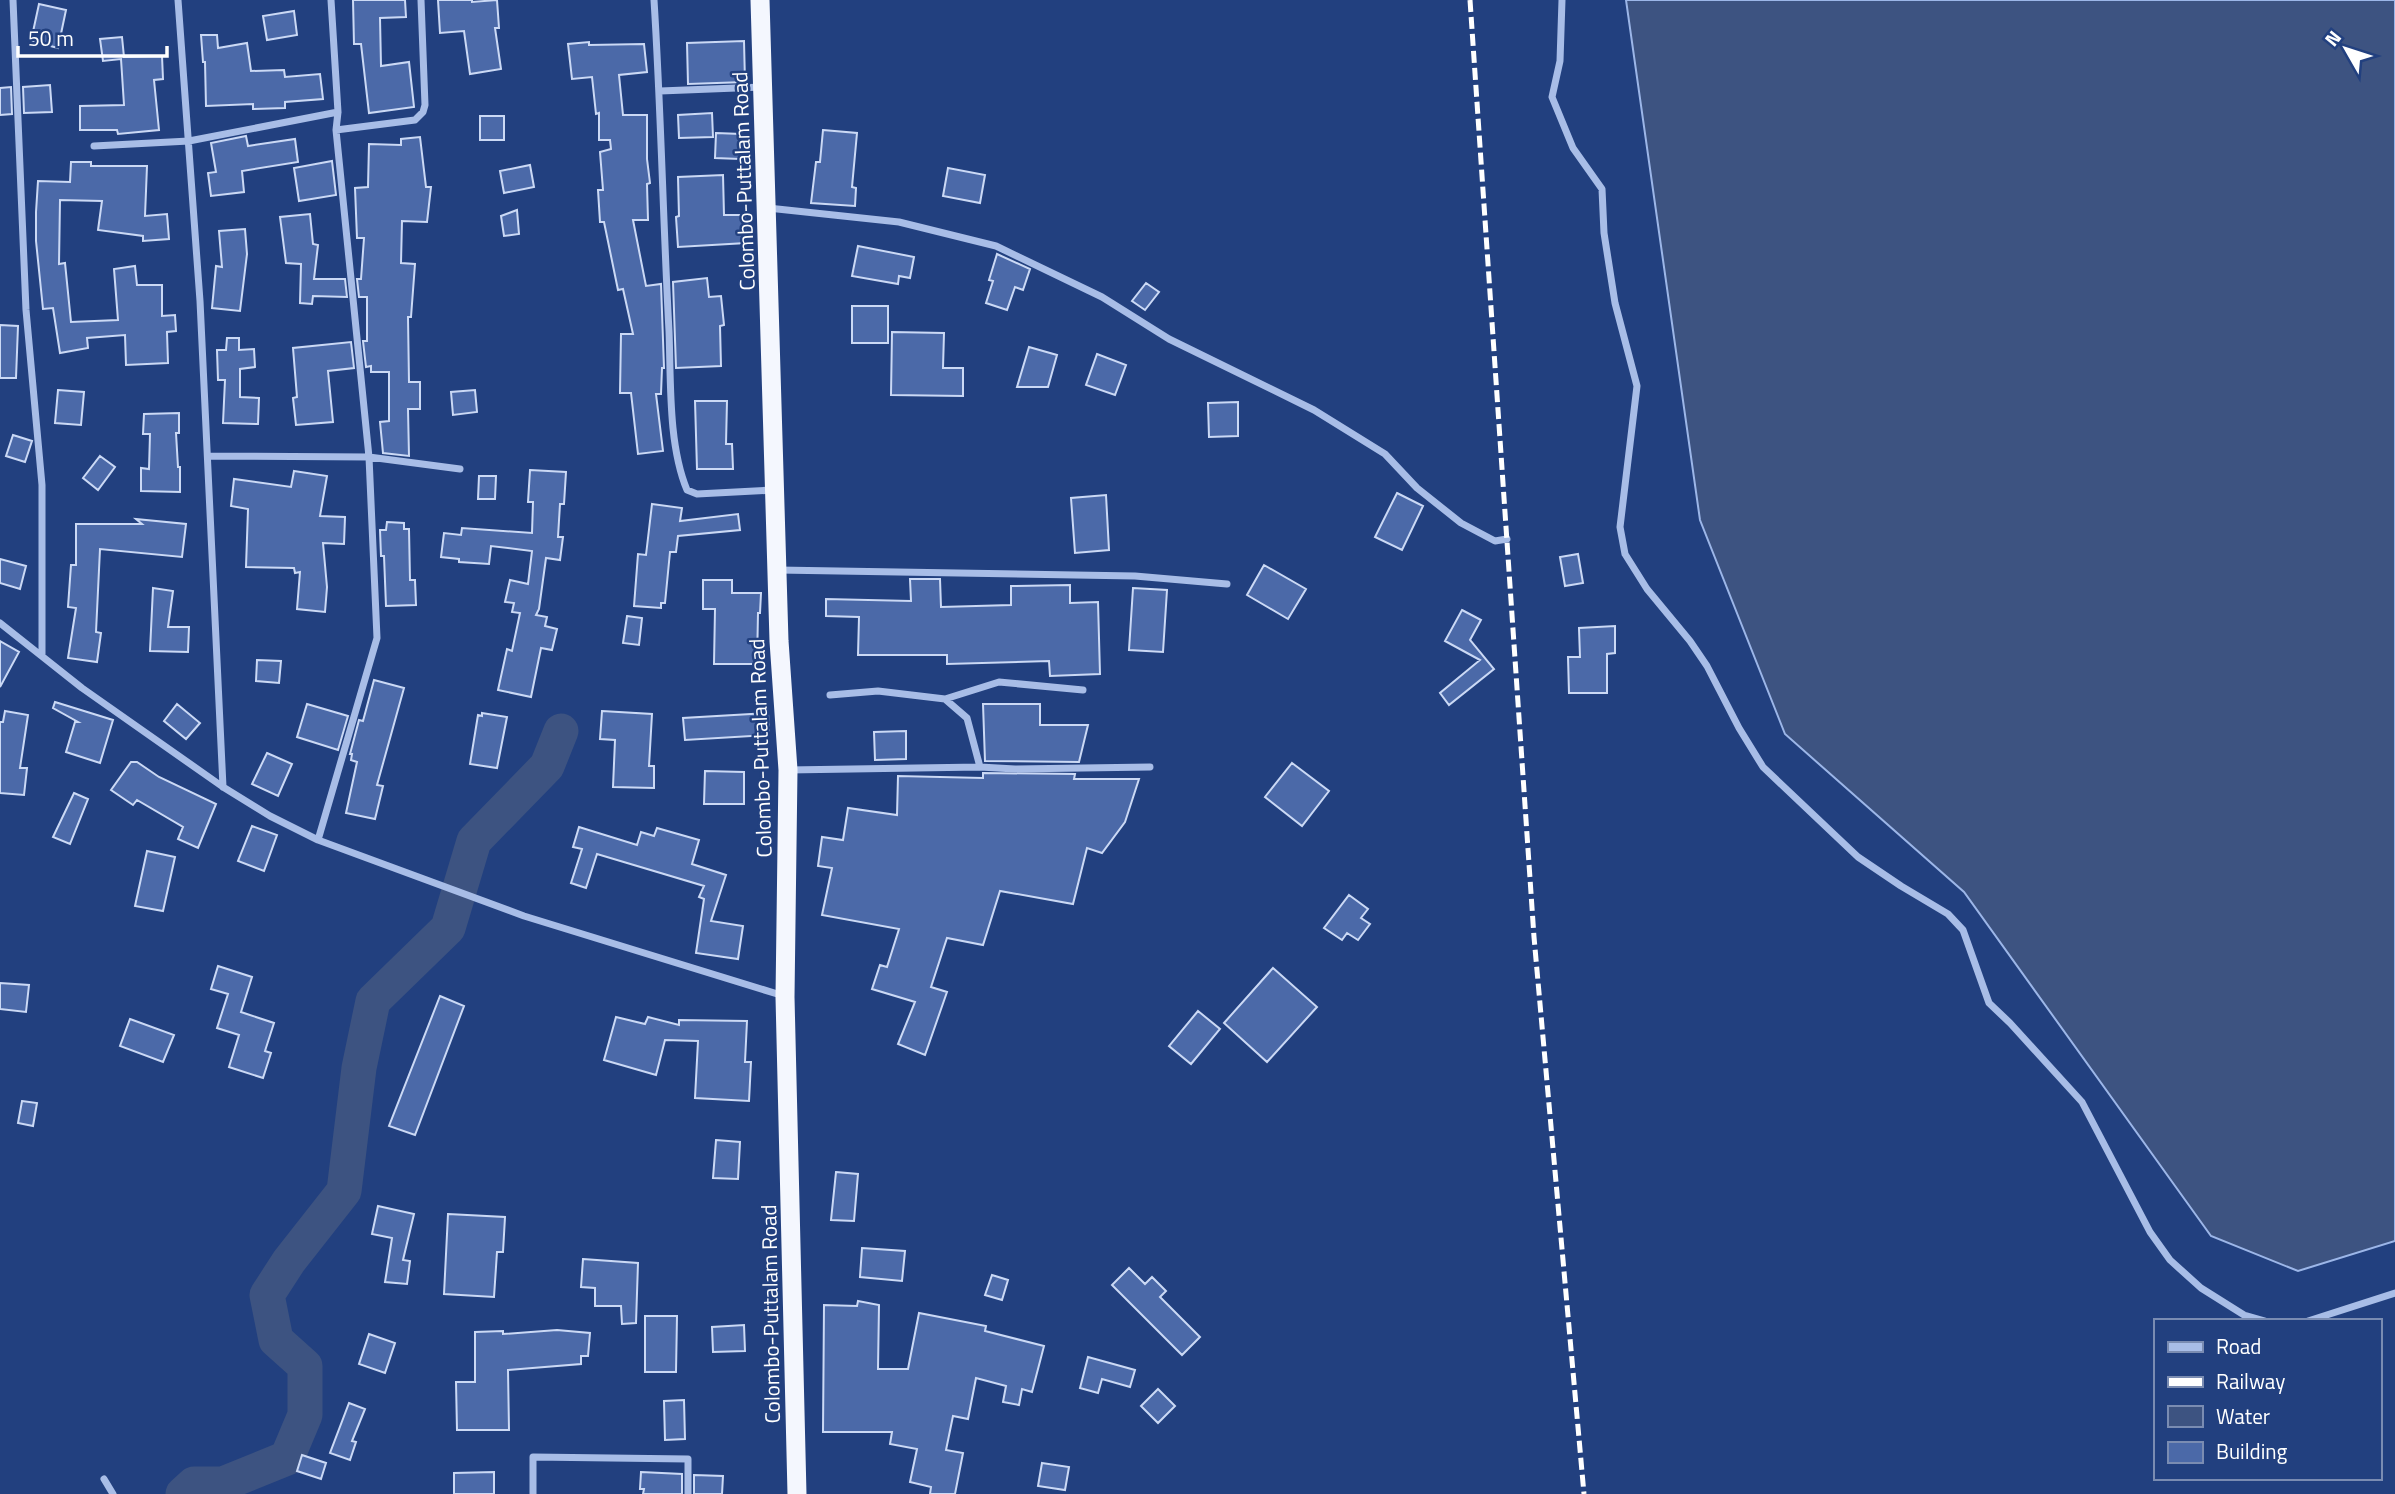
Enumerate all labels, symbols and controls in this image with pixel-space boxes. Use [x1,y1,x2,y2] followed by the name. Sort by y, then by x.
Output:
[18,14,166,58] scale bar
[2311,14,2381,84] north arrow
[28,22,74,54] text: 50 m
[2317,24,2348,52] text: N
[723,71,763,291] street label: Colombo-Puttalam Road
[740,638,780,858] street label: Colombo-Puttalam Road
[752,1204,788,1424] street label: Colombo-Puttalam Road
[2154,1319,2381,1480] legend
[2216,1330,2261,1362] text: Road
[2216,1365,2285,1397] text: Railway
[2216,1400,2270,1432] text: Water
[2216,1435,2288,1467] text: Building

